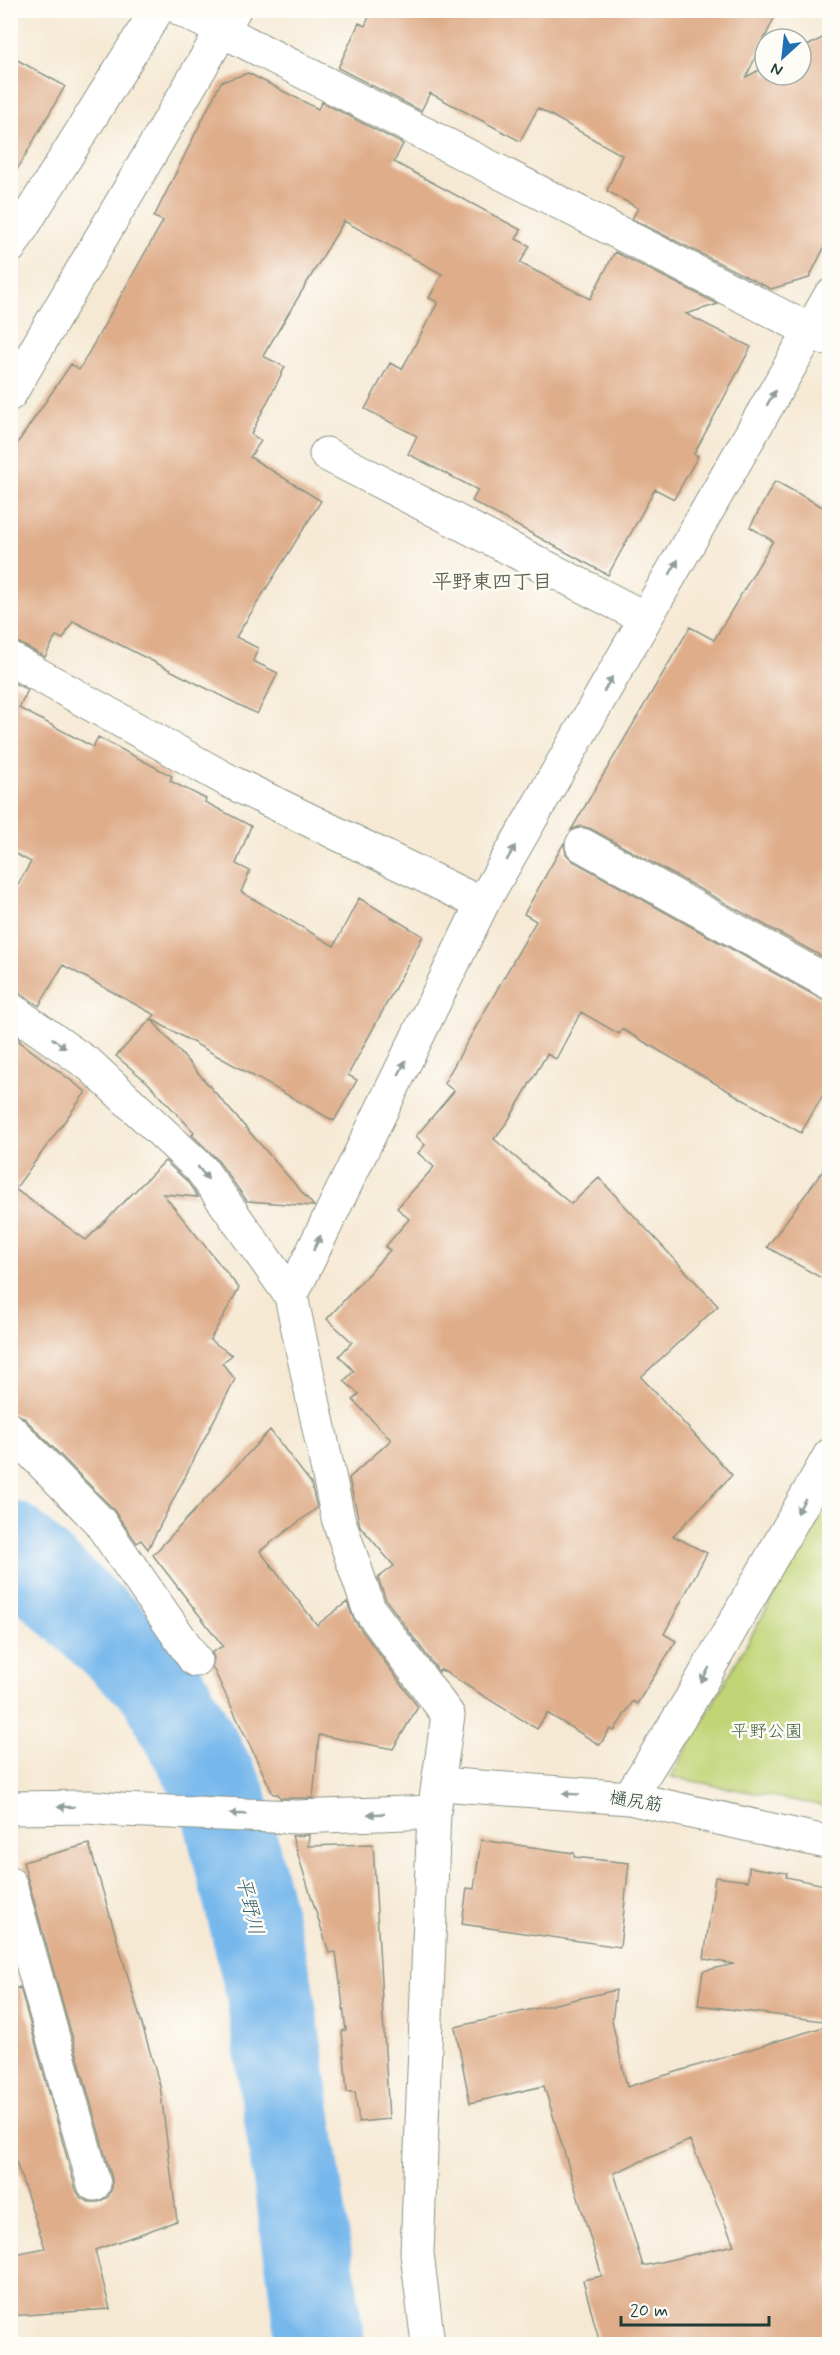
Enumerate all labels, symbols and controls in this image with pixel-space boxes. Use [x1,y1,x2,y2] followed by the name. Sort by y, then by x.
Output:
[753,27,813,87] north arrow
[767,57,786,81] text: N
[766,389,776,406] one-way arrow
[669,559,680,575] one-way arrow
[432,569,552,596] district label: 平野東四丁目
[603,675,613,692] one-way arrow
[506,844,516,861] one-way arrow
[50,1037,66,1049] one-way arrow
[398,1060,407,1077] one-way arrow
[197,1165,209,1180] one-way arrow
[312,1235,322,1252] one-way arrow
[795,1498,806,1514] one-way arrow
[700,1667,710,1684] one-way arrow
[731,1720,803,1744] park label: 平野公園
[607,1786,665,1818] street label: 樋尻筋
[561,1789,580,1799] one-way arrow
[57,1802,76,1812] one-way arrow
[366,1809,385,1819] one-way arrow
[228,1810,247,1819] one-way arrow
[229,1874,269,1938] water label: 平野川
[621,2289,770,2327] scale bar
[630,2299,668,2323] text: 20 m

